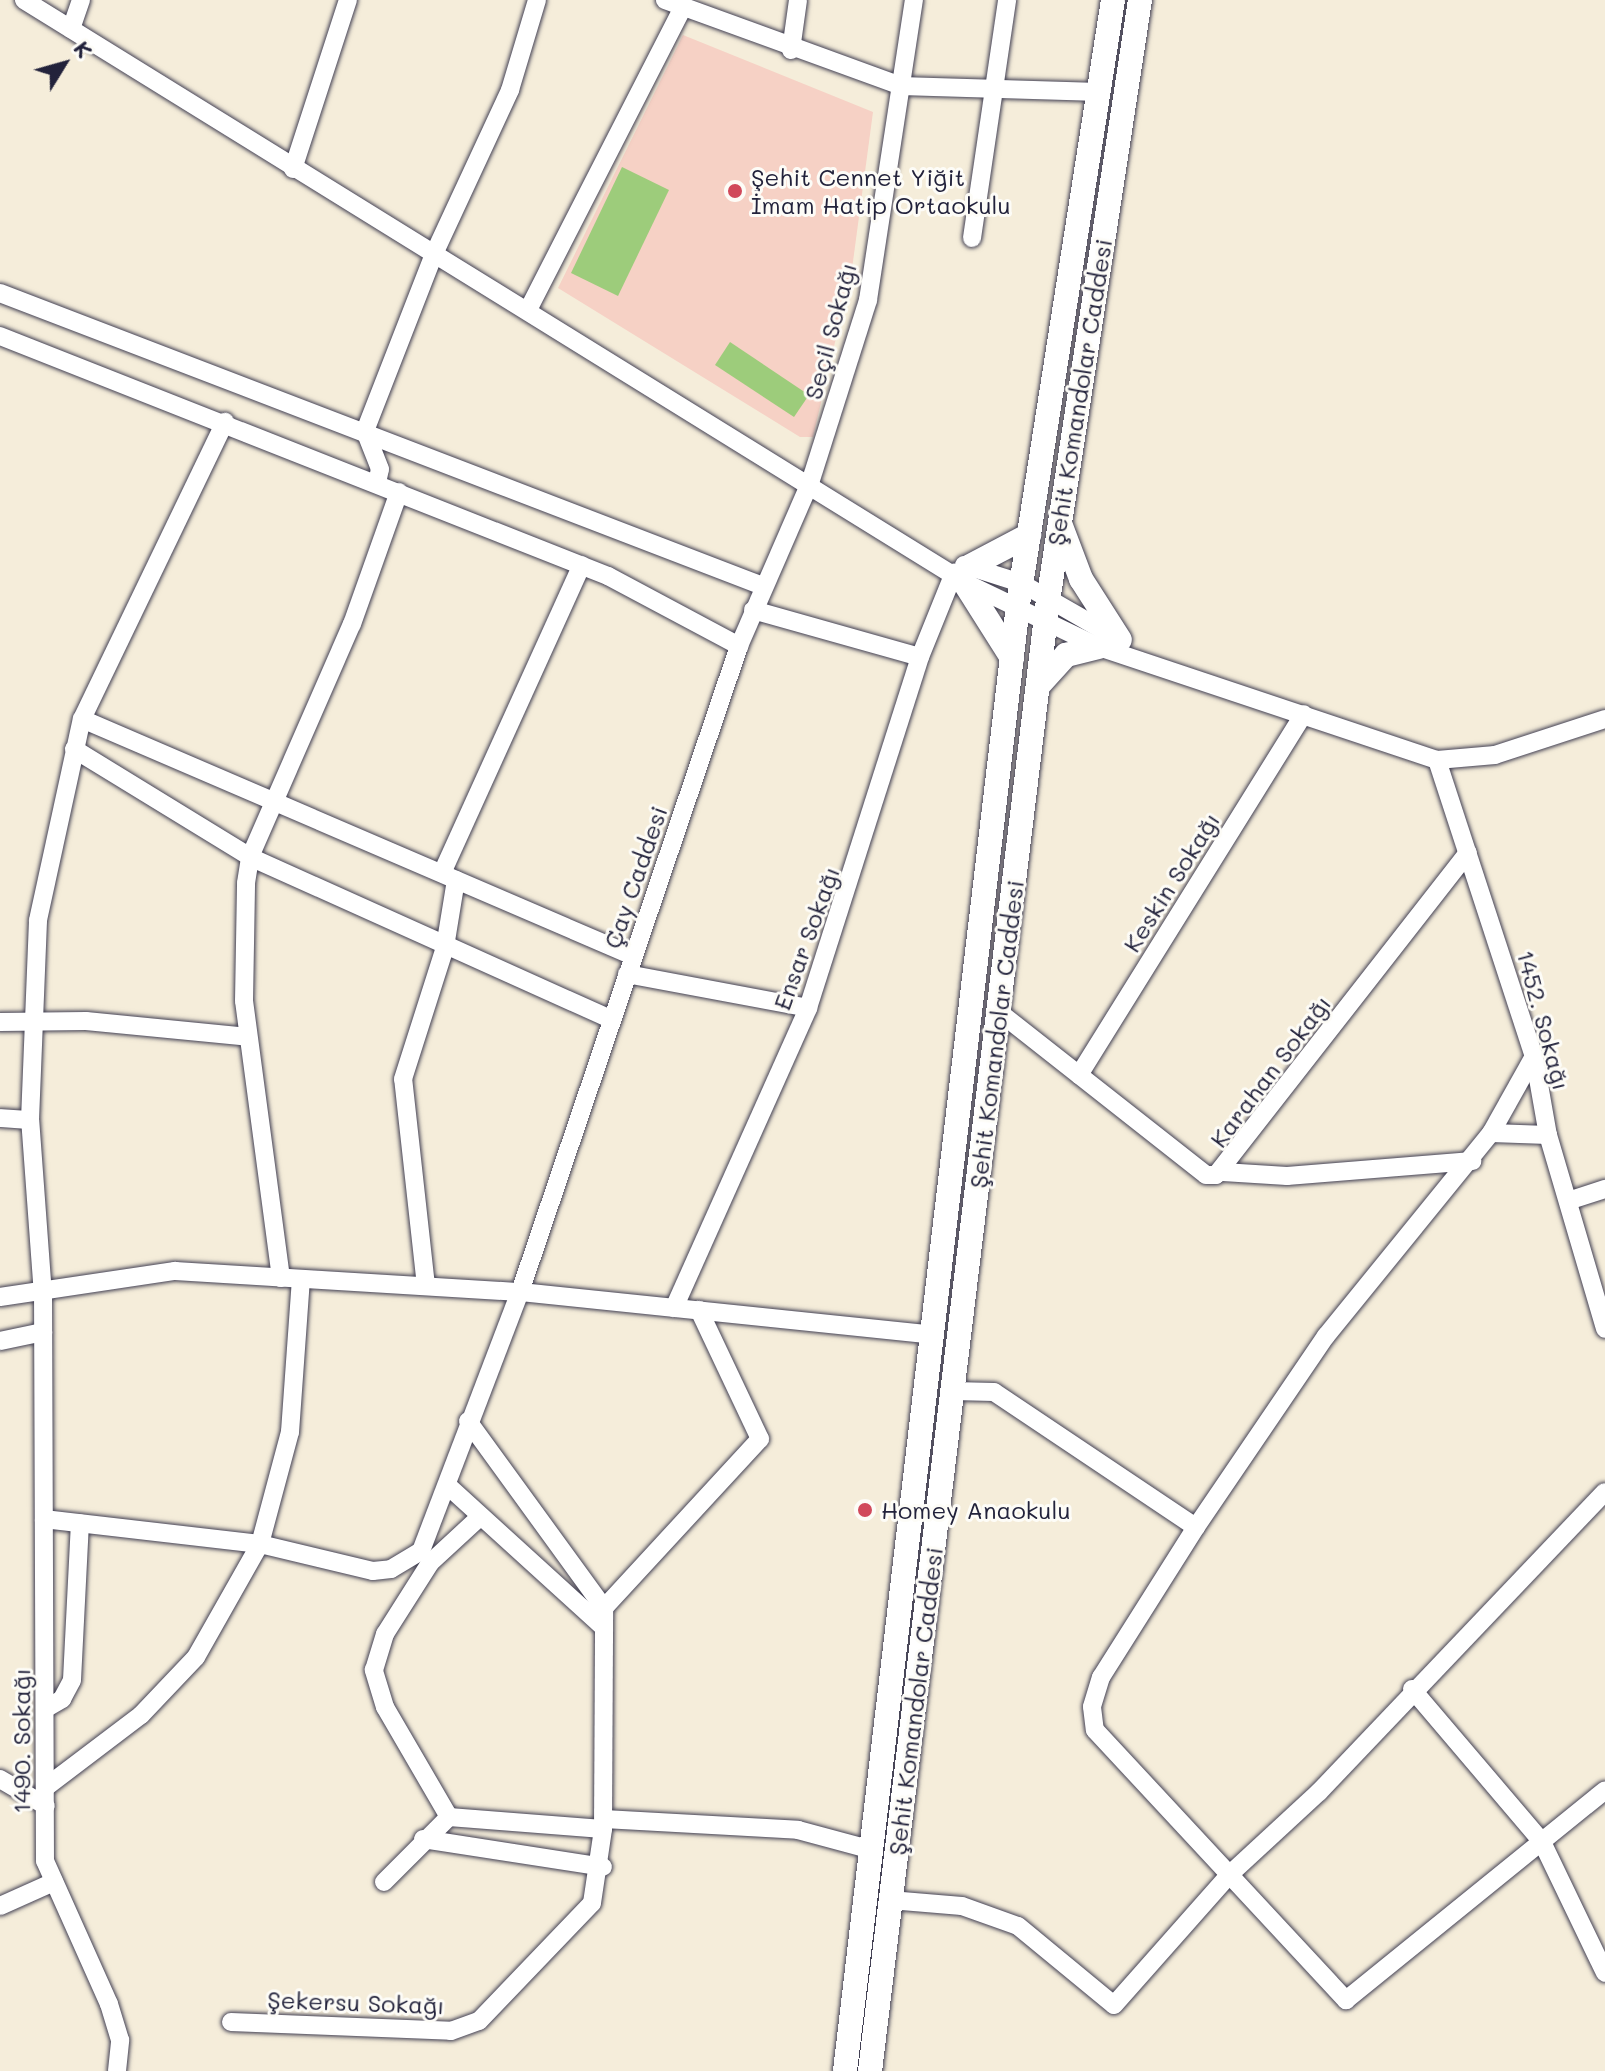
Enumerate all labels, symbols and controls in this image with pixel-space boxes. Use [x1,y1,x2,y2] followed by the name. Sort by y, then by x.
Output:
[24,24,104,104] north arrow
[68,35,100,64] text: K
[751,163,1011,219] place label: Şehit Cennet Yiğit İmam Hatip Ortaokulu
[726,182,744,200] marker: Şehit Cennet Yiğit İmam Hatip Ortaokulu
[1041,237,1117,547] street label: Şehit Komandolar Caddesi
[798,259,862,403] street label: Seçil Sokağı
[597,802,673,952] street label: Çay Caddesi
[1117,807,1225,957] street label: Keskin Sokağı
[767,862,845,1014] street label: Ensar Sokağı
[963,878,1029,1190] street label: Şehit Komandolar Caddesi
[1511,947,1577,1093] street label: 1452. Sokağı
[1203,989,1337,1153] street label: Karahan Sokağı
[881,1496,1071,1524] place label: Homey Anaokulu
[856,1501,874,1519] marker: Homey Anaokulu
[882,1545,948,1857] street label: Şehit Komandolar Caddesi
[7,1668,35,1814] street label: 1490. Sokağı
[267,1985,445,2019] street label: Şekersu Sokağı

